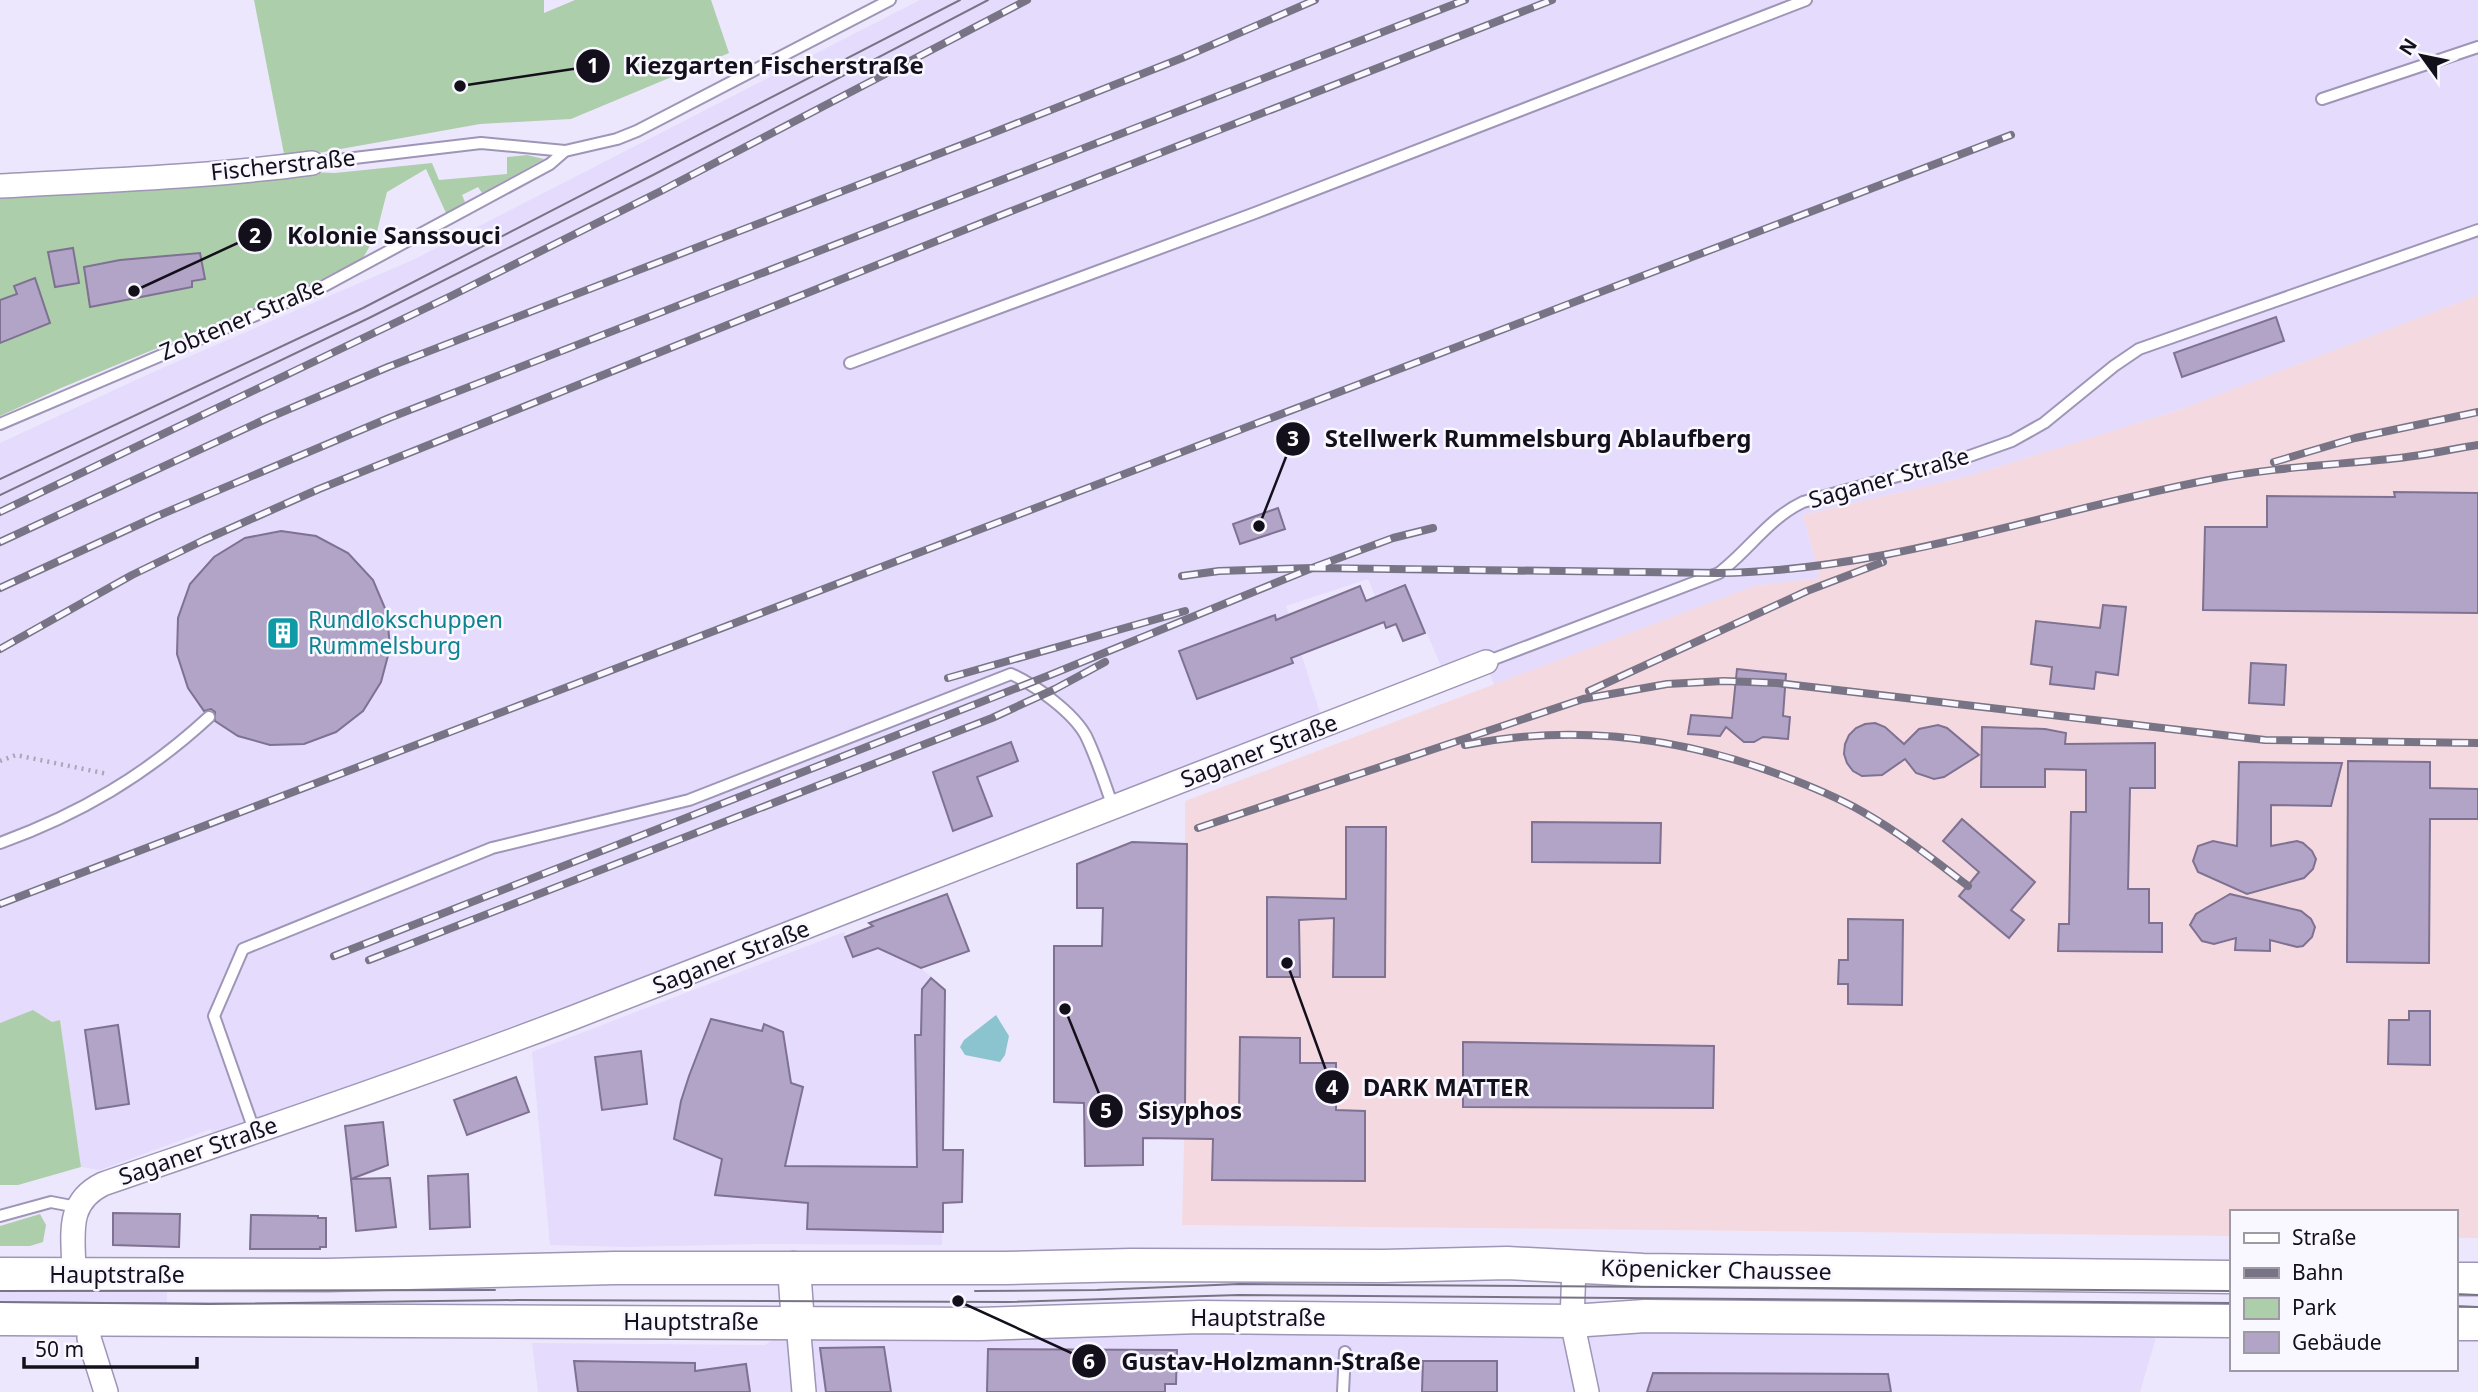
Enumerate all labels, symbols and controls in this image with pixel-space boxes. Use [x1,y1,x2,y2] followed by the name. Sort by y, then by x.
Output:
[2387,21,2457,91] north arrow
[2393,33,2423,60] text: N
[575,43,938,88] callout: Kiezgarten Fischerstraße
[624,48,924,81] text: Kiezgarten Fischerstraße
[587,51,599,79] text: 1
[209,140,357,188] street label: Fischerstraße
[238,213,515,258] callout: Kolonie Sanssouci
[287,218,501,251] text: Kolonie Sanssouci
[249,221,261,249] text: 2
[155,269,329,367] street label: Zobtener Straße
[1276,416,1765,461] callout: Stellwerk Rummelsburg Ablaufberg
[1325,421,1751,454] text: Stellwerk Rummelsburg Ablaufberg
[1287,424,1299,452] text: 3
[1805,439,1973,515] street label: Saganer Straße
[308,603,503,661] place label: Rundlokschuppen Rummelsburg
[264,614,302,652] building icon: Rundlokschuppen Rummelsburg
[1176,705,1342,795] street label: Saganer Straße
[648,911,814,1001] street label: Saganer Straße
[1314,1065,1544,1110] callout: DARK MATTER
[1363,1070,1530,1103] text: DARK MATTER
[1326,1073,1338,1101] text: 4
[1089,1089,1256,1134] callout: Sisyphos
[1138,1093,1242,1126] text: Sisyphos
[1100,1096,1112,1124] text: 5
[114,1108,281,1192] street label: Saganer Straße
[2230,1210,2457,1371] legend
[2292,1223,2356,1251] text: Straße
[1600,1251,1832,1287] street label: Köpenicker Chaussee
[49,1258,185,1290] street label: Hauptstraße
[2292,1258,2343,1286] text: Bahn
[2292,1293,2337,1321] text: Park
[1190,1301,1326,1333] street label: Hauptstraße
[623,1305,759,1337] street label: Hauptstraße
[24,1326,198,1370] scale bar
[2292,1328,2382,1356] text: Gebäude
[35,1335,84,1363] text: 50 m
[1072,1339,1435,1384] callout: Gustav-Holzmann-Straße
[1121,1344,1421,1377] text: Gustav-Holzmann-Straße
[1083,1347,1095,1375] text: 6

